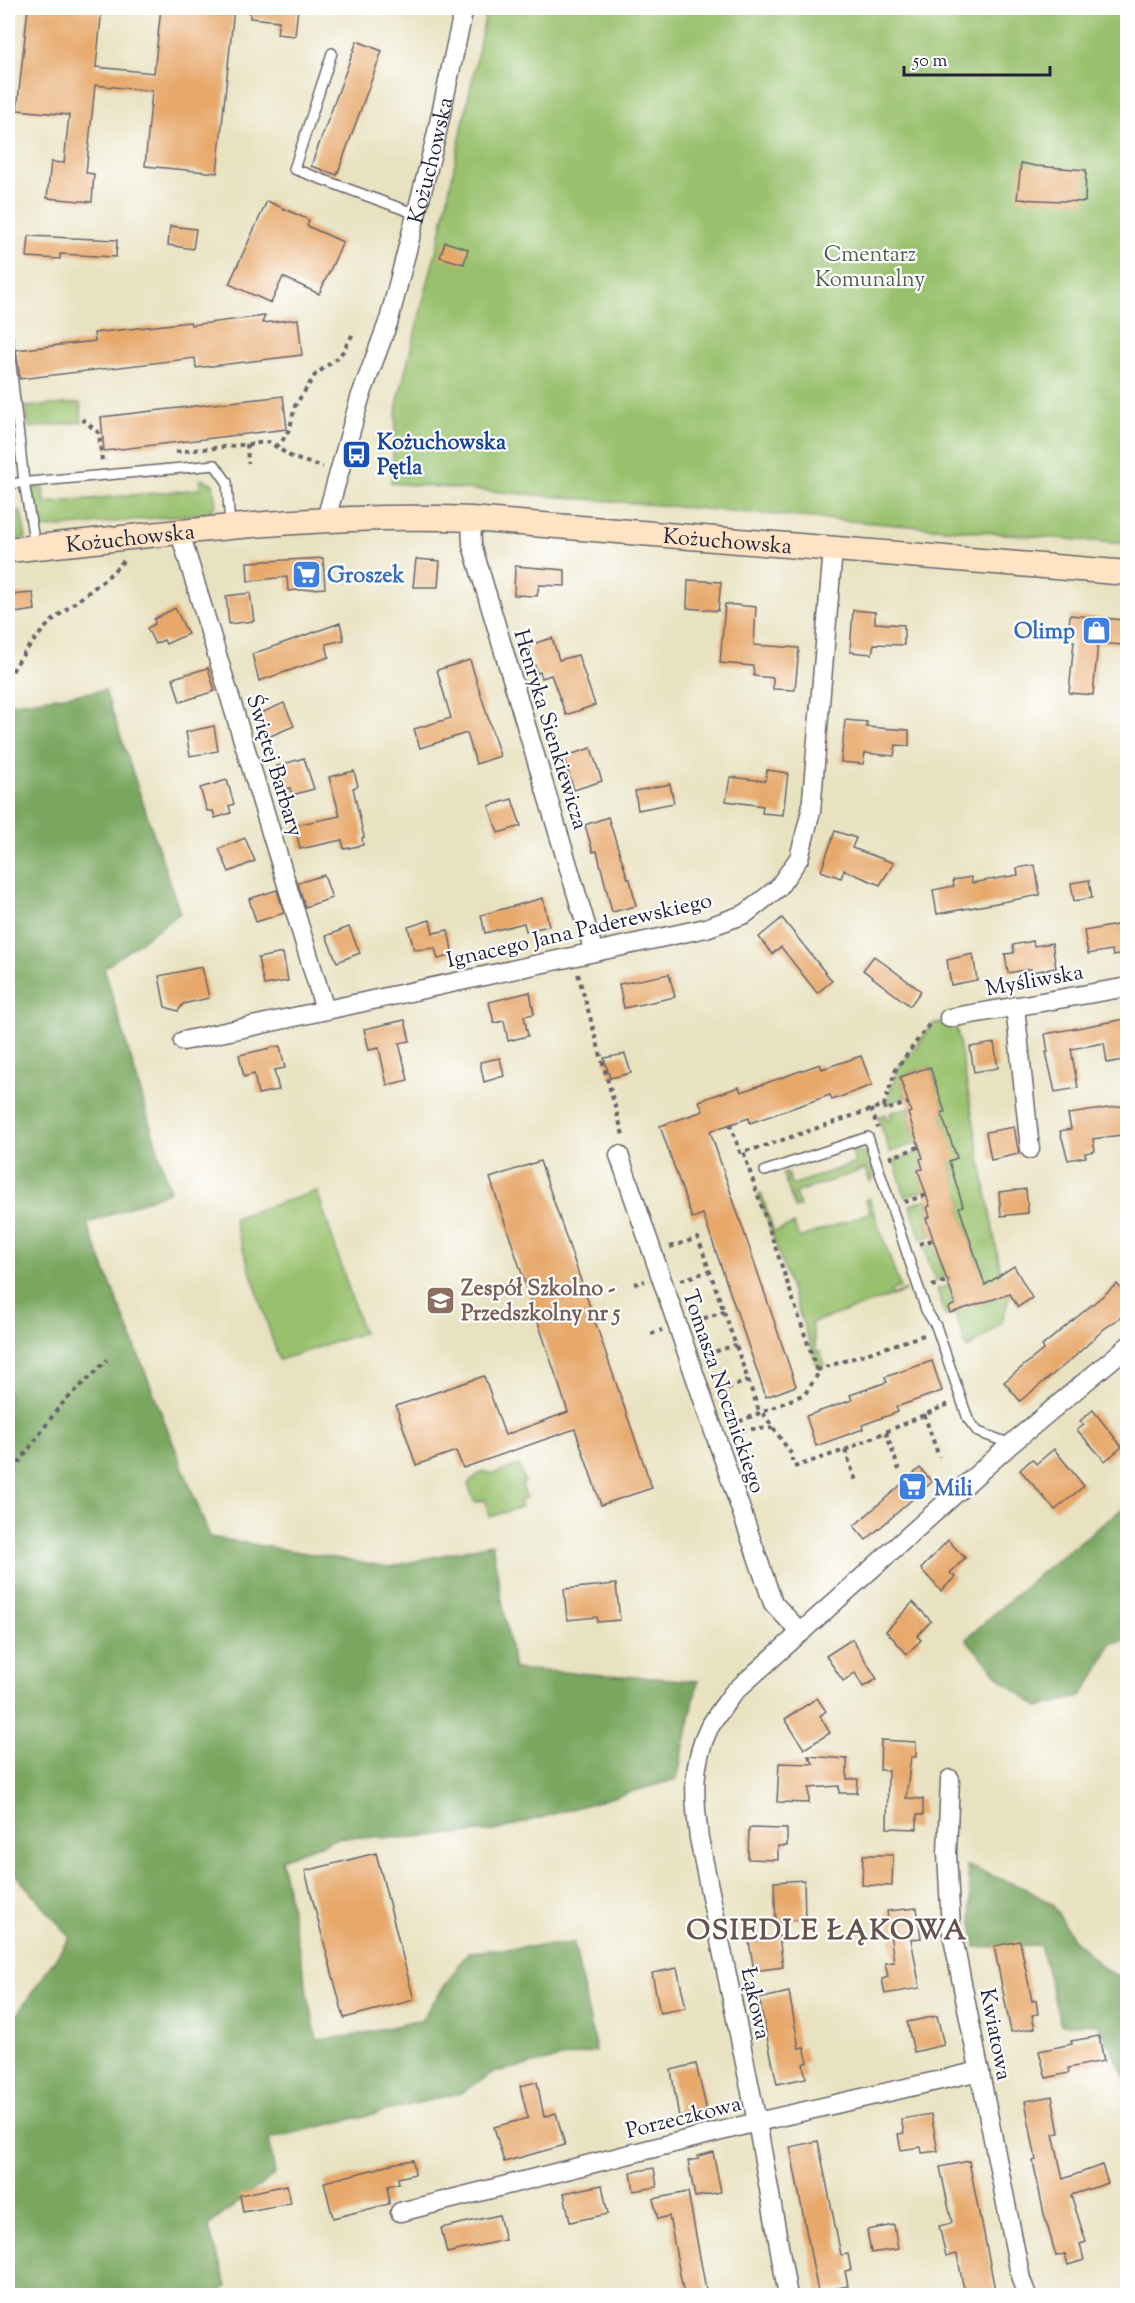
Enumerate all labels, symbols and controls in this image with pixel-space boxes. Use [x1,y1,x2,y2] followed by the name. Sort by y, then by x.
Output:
[904,39,1050,77] scale bar
[912,49,948,75] text: 50 m
[401,94,463,227] street label: Kożuchowska
[815,240,925,297] park label: Cmentarz Komunalny
[377,428,507,485] place label: Kożuchowska Pętla
[340,438,372,470] bus stop icon: Kożuchowska Pętla
[65,517,196,563] street label: Kożuchowska
[662,522,793,564] street label: Kożuchowska
[290,558,322,590] supermarket icon: Groszek
[327,561,404,593] place label: Groszek
[1080,614,1112,646] shop icon: Olimp
[1014,617,1075,649] place label: Olimp
[503,626,595,834] street label: Henryka Sienkiewicza
[236,691,311,841] street label: Świętej Barbary
[444,886,715,978] street label: Ignacego Jana Paderewskiego
[983,958,1086,1006] street label: Myśliwska
[461,1274,621,1331] place label: Zespół Szkolno - Przedszkolny nr 5
[424,1284,456,1316] school or university icon: Zespół Szkolno - Przedszkolny nr 5
[672,1286,772,1498] street label: Tomasza Nocznickiego
[897,1471,929,1503] supermarket icon: Mili
[934,1474,974,1506] place label: Mili
[686,1912,968,1952] district label: OSIEDLE ŁĄKOWA
[731,1965,777,2043] street label: Łąkowa
[969,1986,1019,2083] street label: Kwiatowa
[623,2089,745,2149] street label: Porzeczkowa

